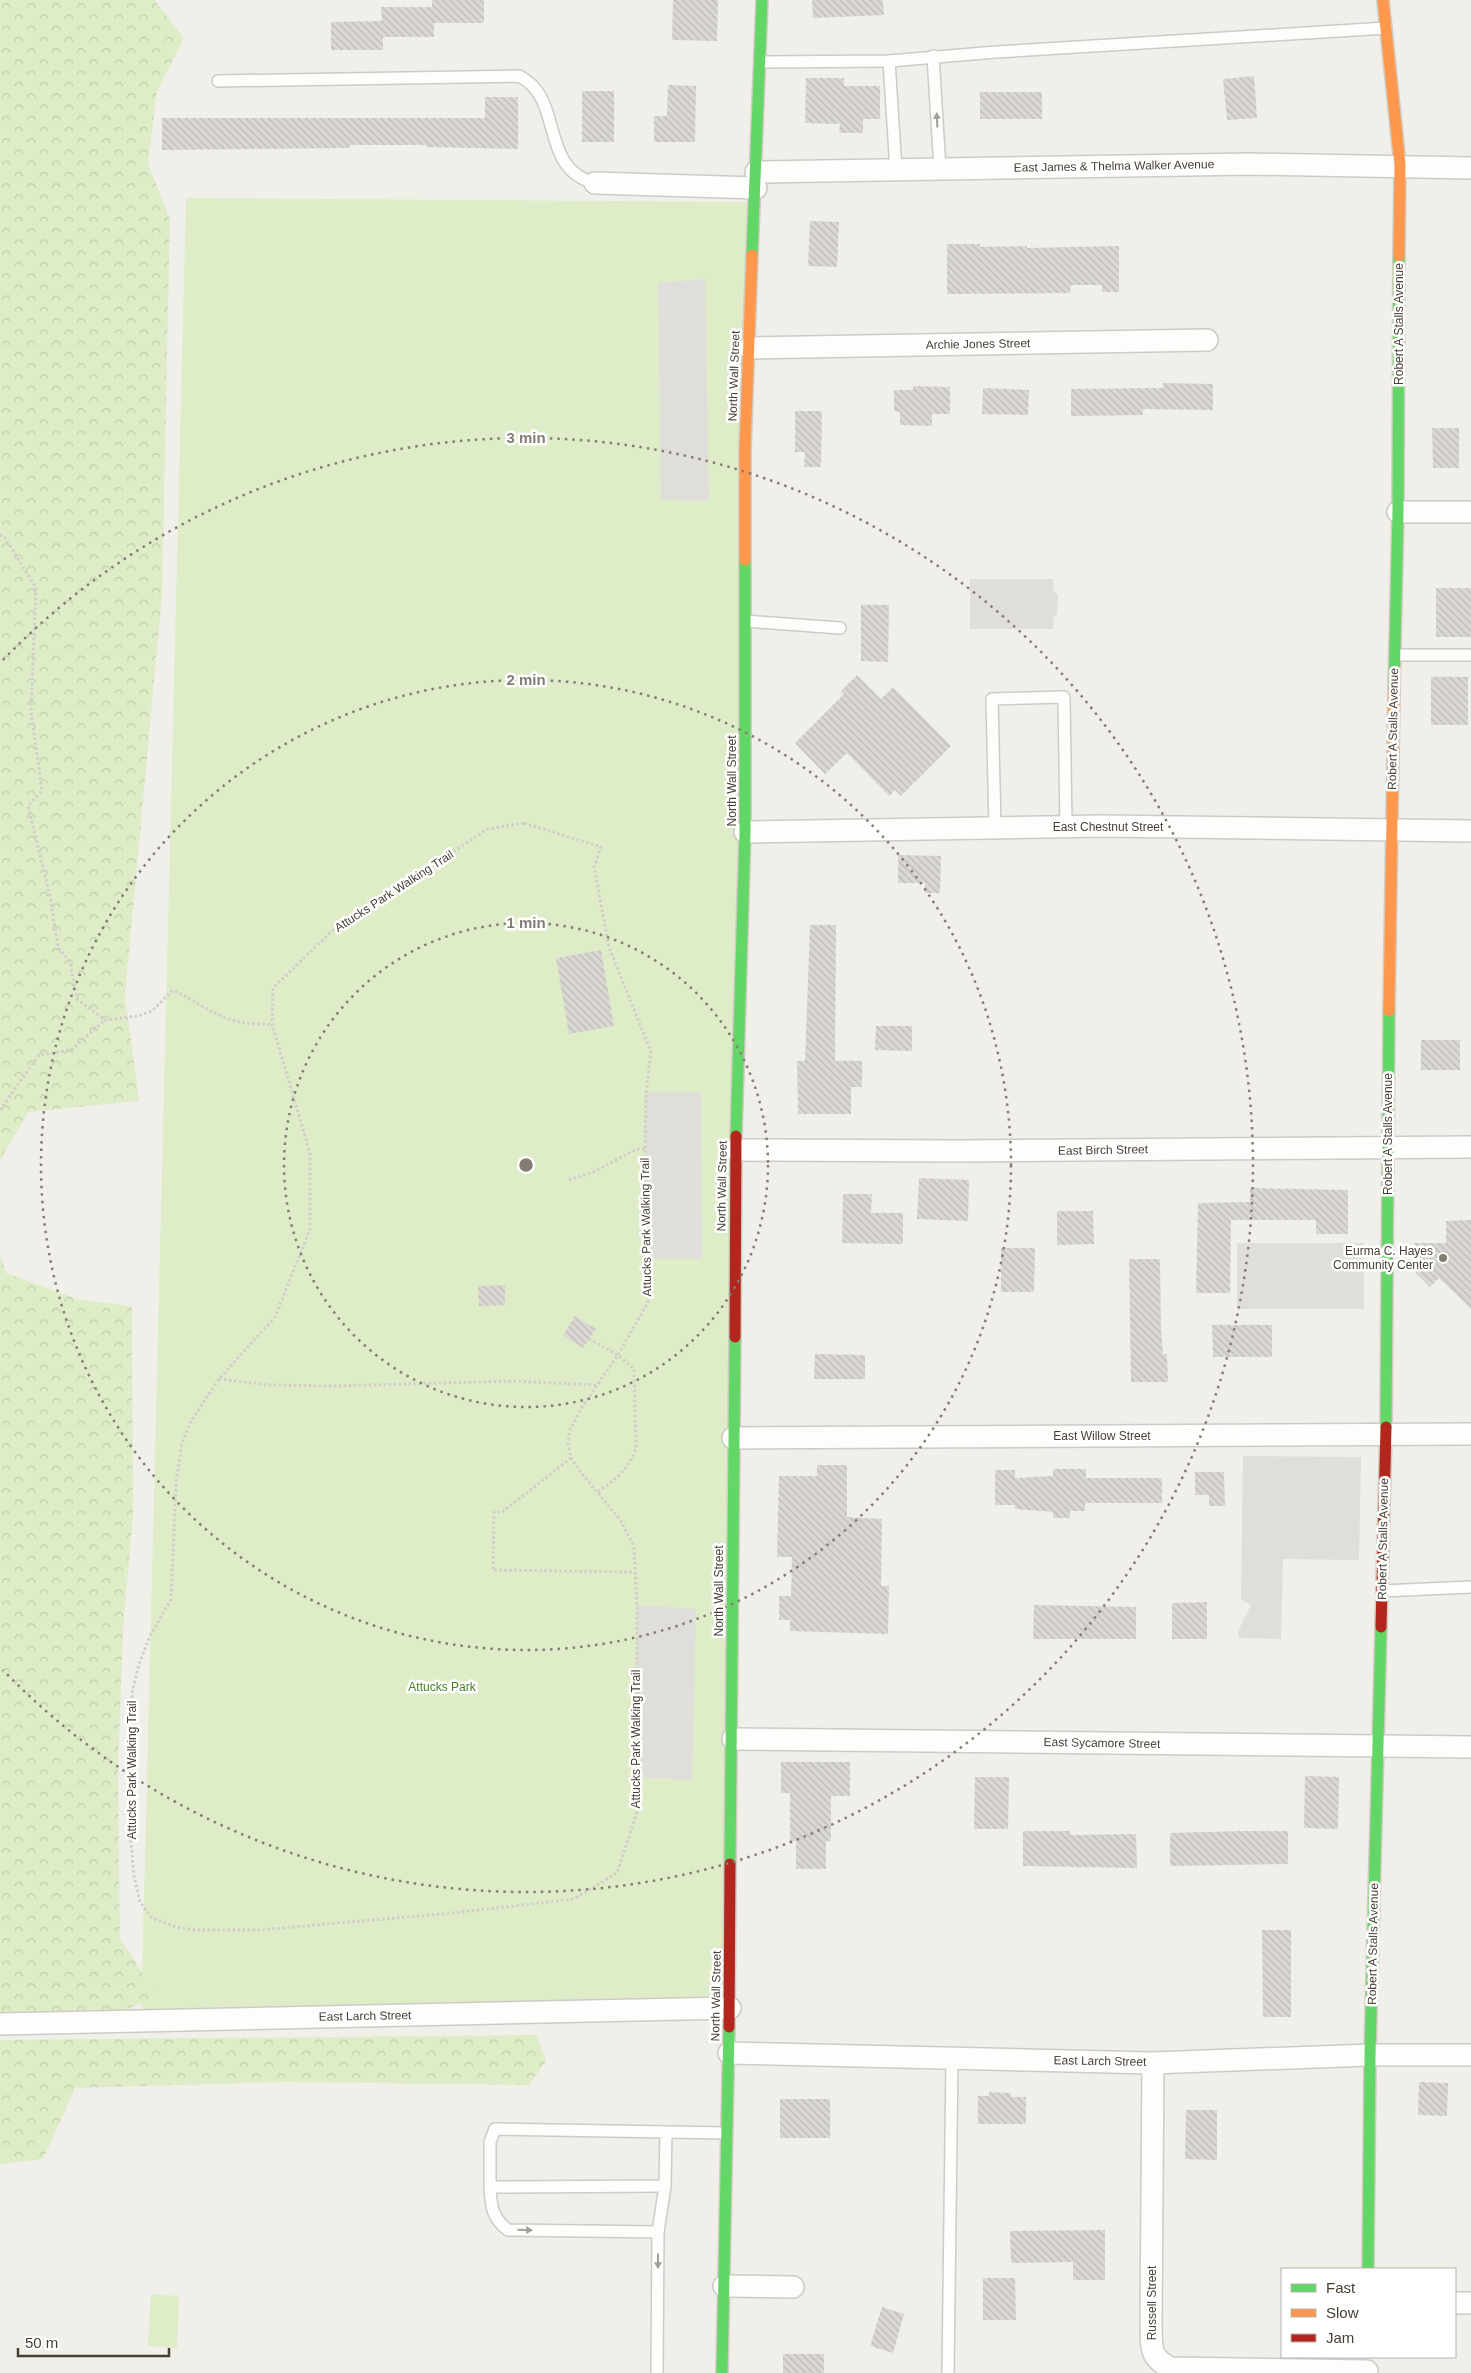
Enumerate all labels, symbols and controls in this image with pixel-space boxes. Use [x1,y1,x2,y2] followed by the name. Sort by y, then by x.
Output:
[932,112,940,128] one-way arrow
[1014,157,1215,175] street label: East James & Thelma Walker Avenue
[1392,263,1406,385] street label: Robert A Stalls Avenue
[725,330,743,422] street label: North Wall Street
[926,336,1031,352] street label: Archie Jones Street
[506,429,546,446] text: 3 min
[1385,668,1401,790] street label: Robert A Stalls Avenue
[506,671,546,688] text: 2 min
[725,735,739,826] street label: North Wall Street
[1053,820,1164,834] street label: East Chestnut Street
[332,847,456,935] street label: Attucks Park Walking Trail
[506,914,546,931] text: 1 min
[1381,1073,1395,1195] street label: Robert A Stalls Avenue
[714,1140,730,1232] street label: North Wall Street
[1058,1142,1149,1158] street label: East Birch Street
[517,1156,535,1174] centre of rings
[638,1157,654,1297] street label: Attucks Park Walking Trail
[1333,1244,1433,1272] place label: Eurma C. Hayes Community Center
[1437,1252,1449,1264] marker: Eurma C. Hayes Community Center
[1053,1429,1151,1443] street label: East Willow Street
[1375,1478,1391,1600] street label: Robert A Stalls Avenue
[712,1545,726,1636] street label: North Wall Street
[629,1670,643,1808] street label: Attucks Park Walking Trail
[408,1680,477,1694] park label: Attucks Park
[125,1701,139,1839] street label: Attucks Park Walking Trail
[1044,1735,1161,1751] street label: East Sycamore Street
[1365,1883,1381,2005] street label: Robert A Stalls Avenue
[708,1950,724,2042] street label: North Wall Street
[319,2008,412,2024] street label: East Larch Street
[1054,2053,1147,2069] street label: East Larch Street
[517,2226,533,2234] one-way arrow
[654,2253,662,2269] one-way arrow
[1145,2265,1159,2340] street label: Russell Street
[1281,2268,1456,2358] legend
[1326,2279,1356,2296] text: Fast
[1326,2304,1359,2321] text: Slow
[18,2326,169,2358] scale bar
[1326,2329,1354,2346] text: Jam
[25,2334,58,2351] text: 50 m

